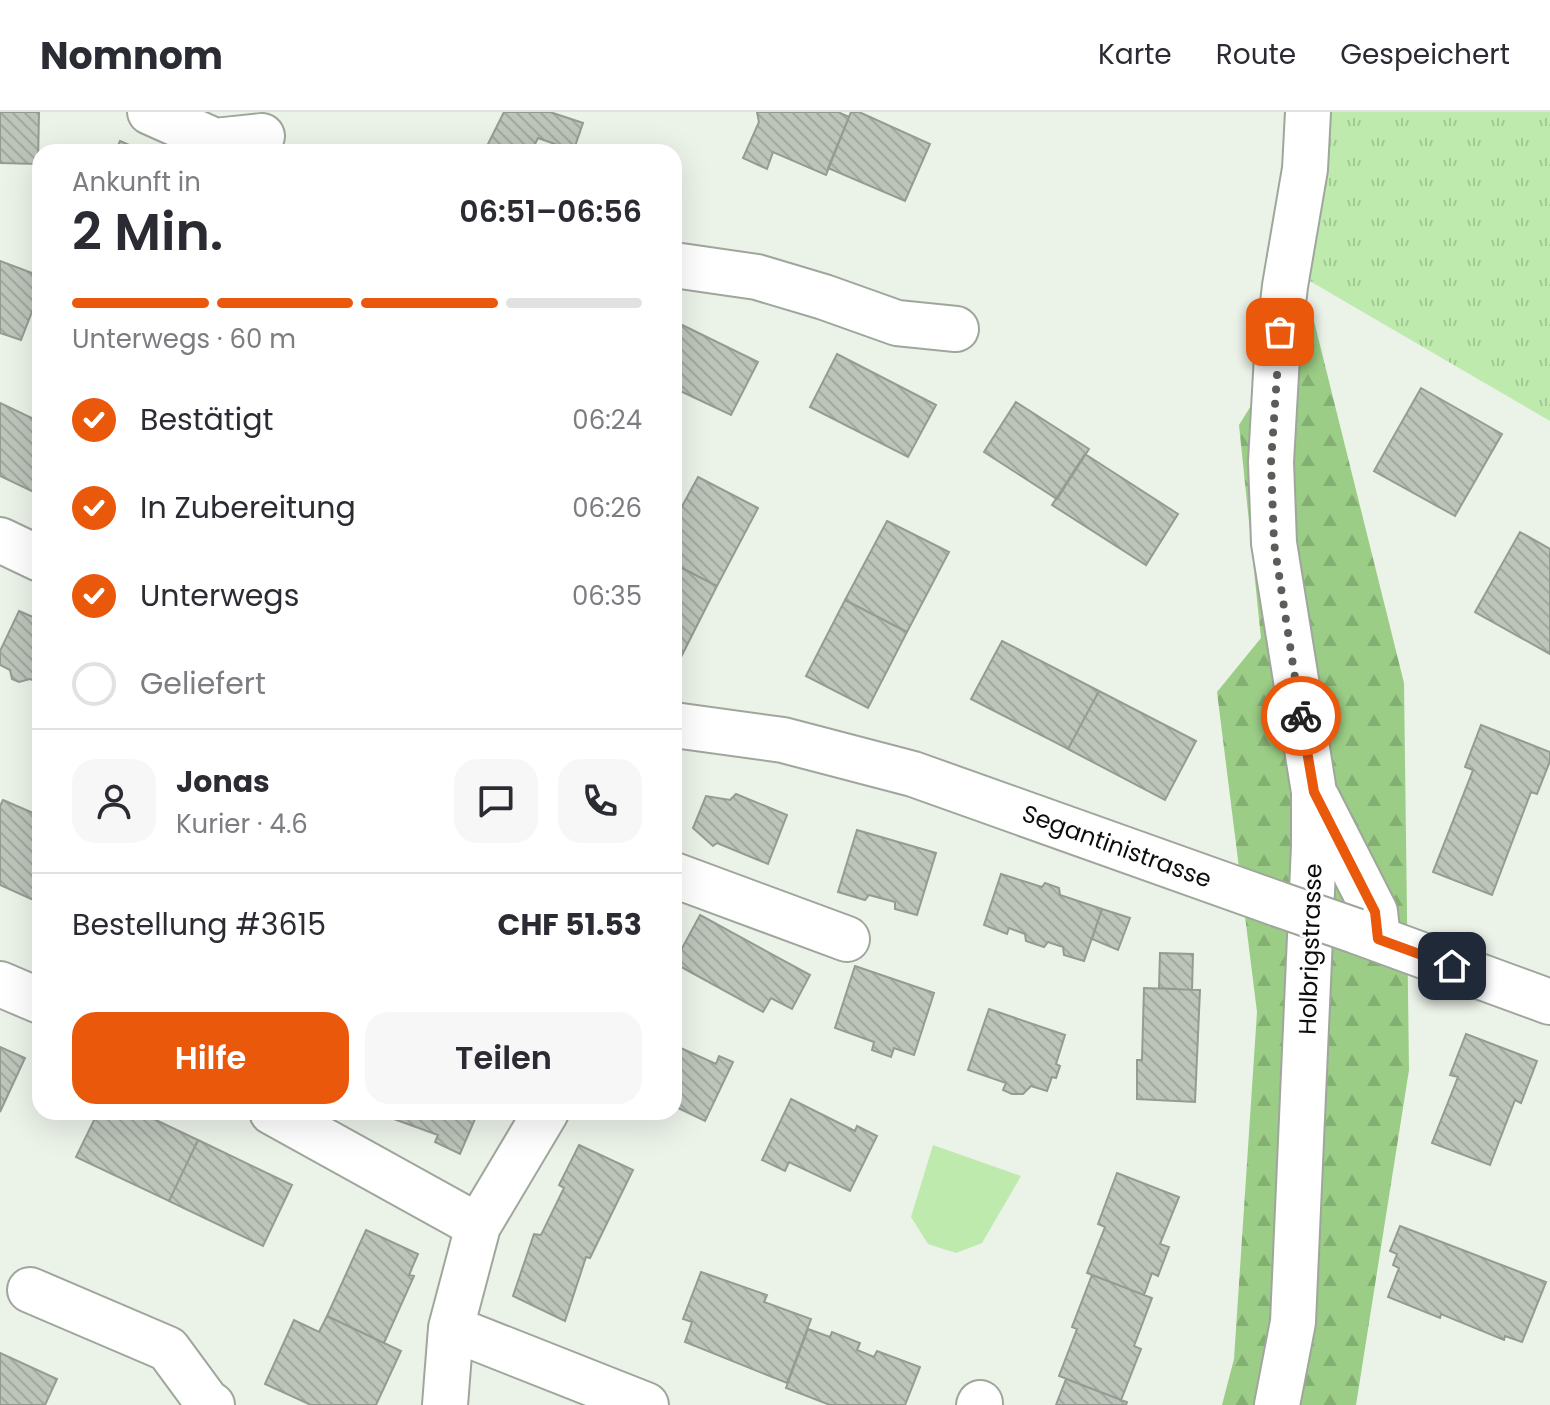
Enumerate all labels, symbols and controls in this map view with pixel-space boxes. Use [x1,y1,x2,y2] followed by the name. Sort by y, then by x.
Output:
[40,29,223,82] text: Nomnom
[1098,35,1172,74] text: Karte
[1216,35,1296,74] text: Route
[1340,35,1510,74] text: Gespeichert
[72,164,201,200] text: Ankunft in
[459,190,642,233] text: 06:51–06:56
[72,195,223,268] text: 2 Min.
[1246,298,1314,366] pin
[1258,310,1302,354] icon: bag
[72,321,296,357] text: Unterwegs · 60 m
[72,398,116,442] icon: check
[140,398,273,441] text: Bestätigt
[572,402,642,438] text: 06:24
[72,486,116,530] icon: check
[140,486,356,529] text: In Zubereitung
[572,490,642,526] text: 06:26
[72,574,116,618] icon: check
[140,574,299,617] text: Unterwegs
[572,578,642,614] text: 06:35
[140,662,266,705] text: Geliefert
[1261,676,1341,756] courier
[1279,694,1323,738] icon: bike
[72,759,156,843] button: person
[454,759,538,843] button: chat
[558,759,642,843] button: phone
[176,760,270,803] text: Jonas
[1018,796,1216,896] street label: Segantinistrasse
[176,806,308,842] text: Kurier · 4.6
[1291,863,1329,1035] street label: Holbrigstrasse
[72,903,326,946] text: Bestellung #3615
[498,903,642,946] text: CHF 51.53
[1418,932,1486,1000] pin
[1430,944,1474,988] icon: home
[72,1012,349,1104] button: Hilfe
[365,1012,642,1104] button: Teilen

